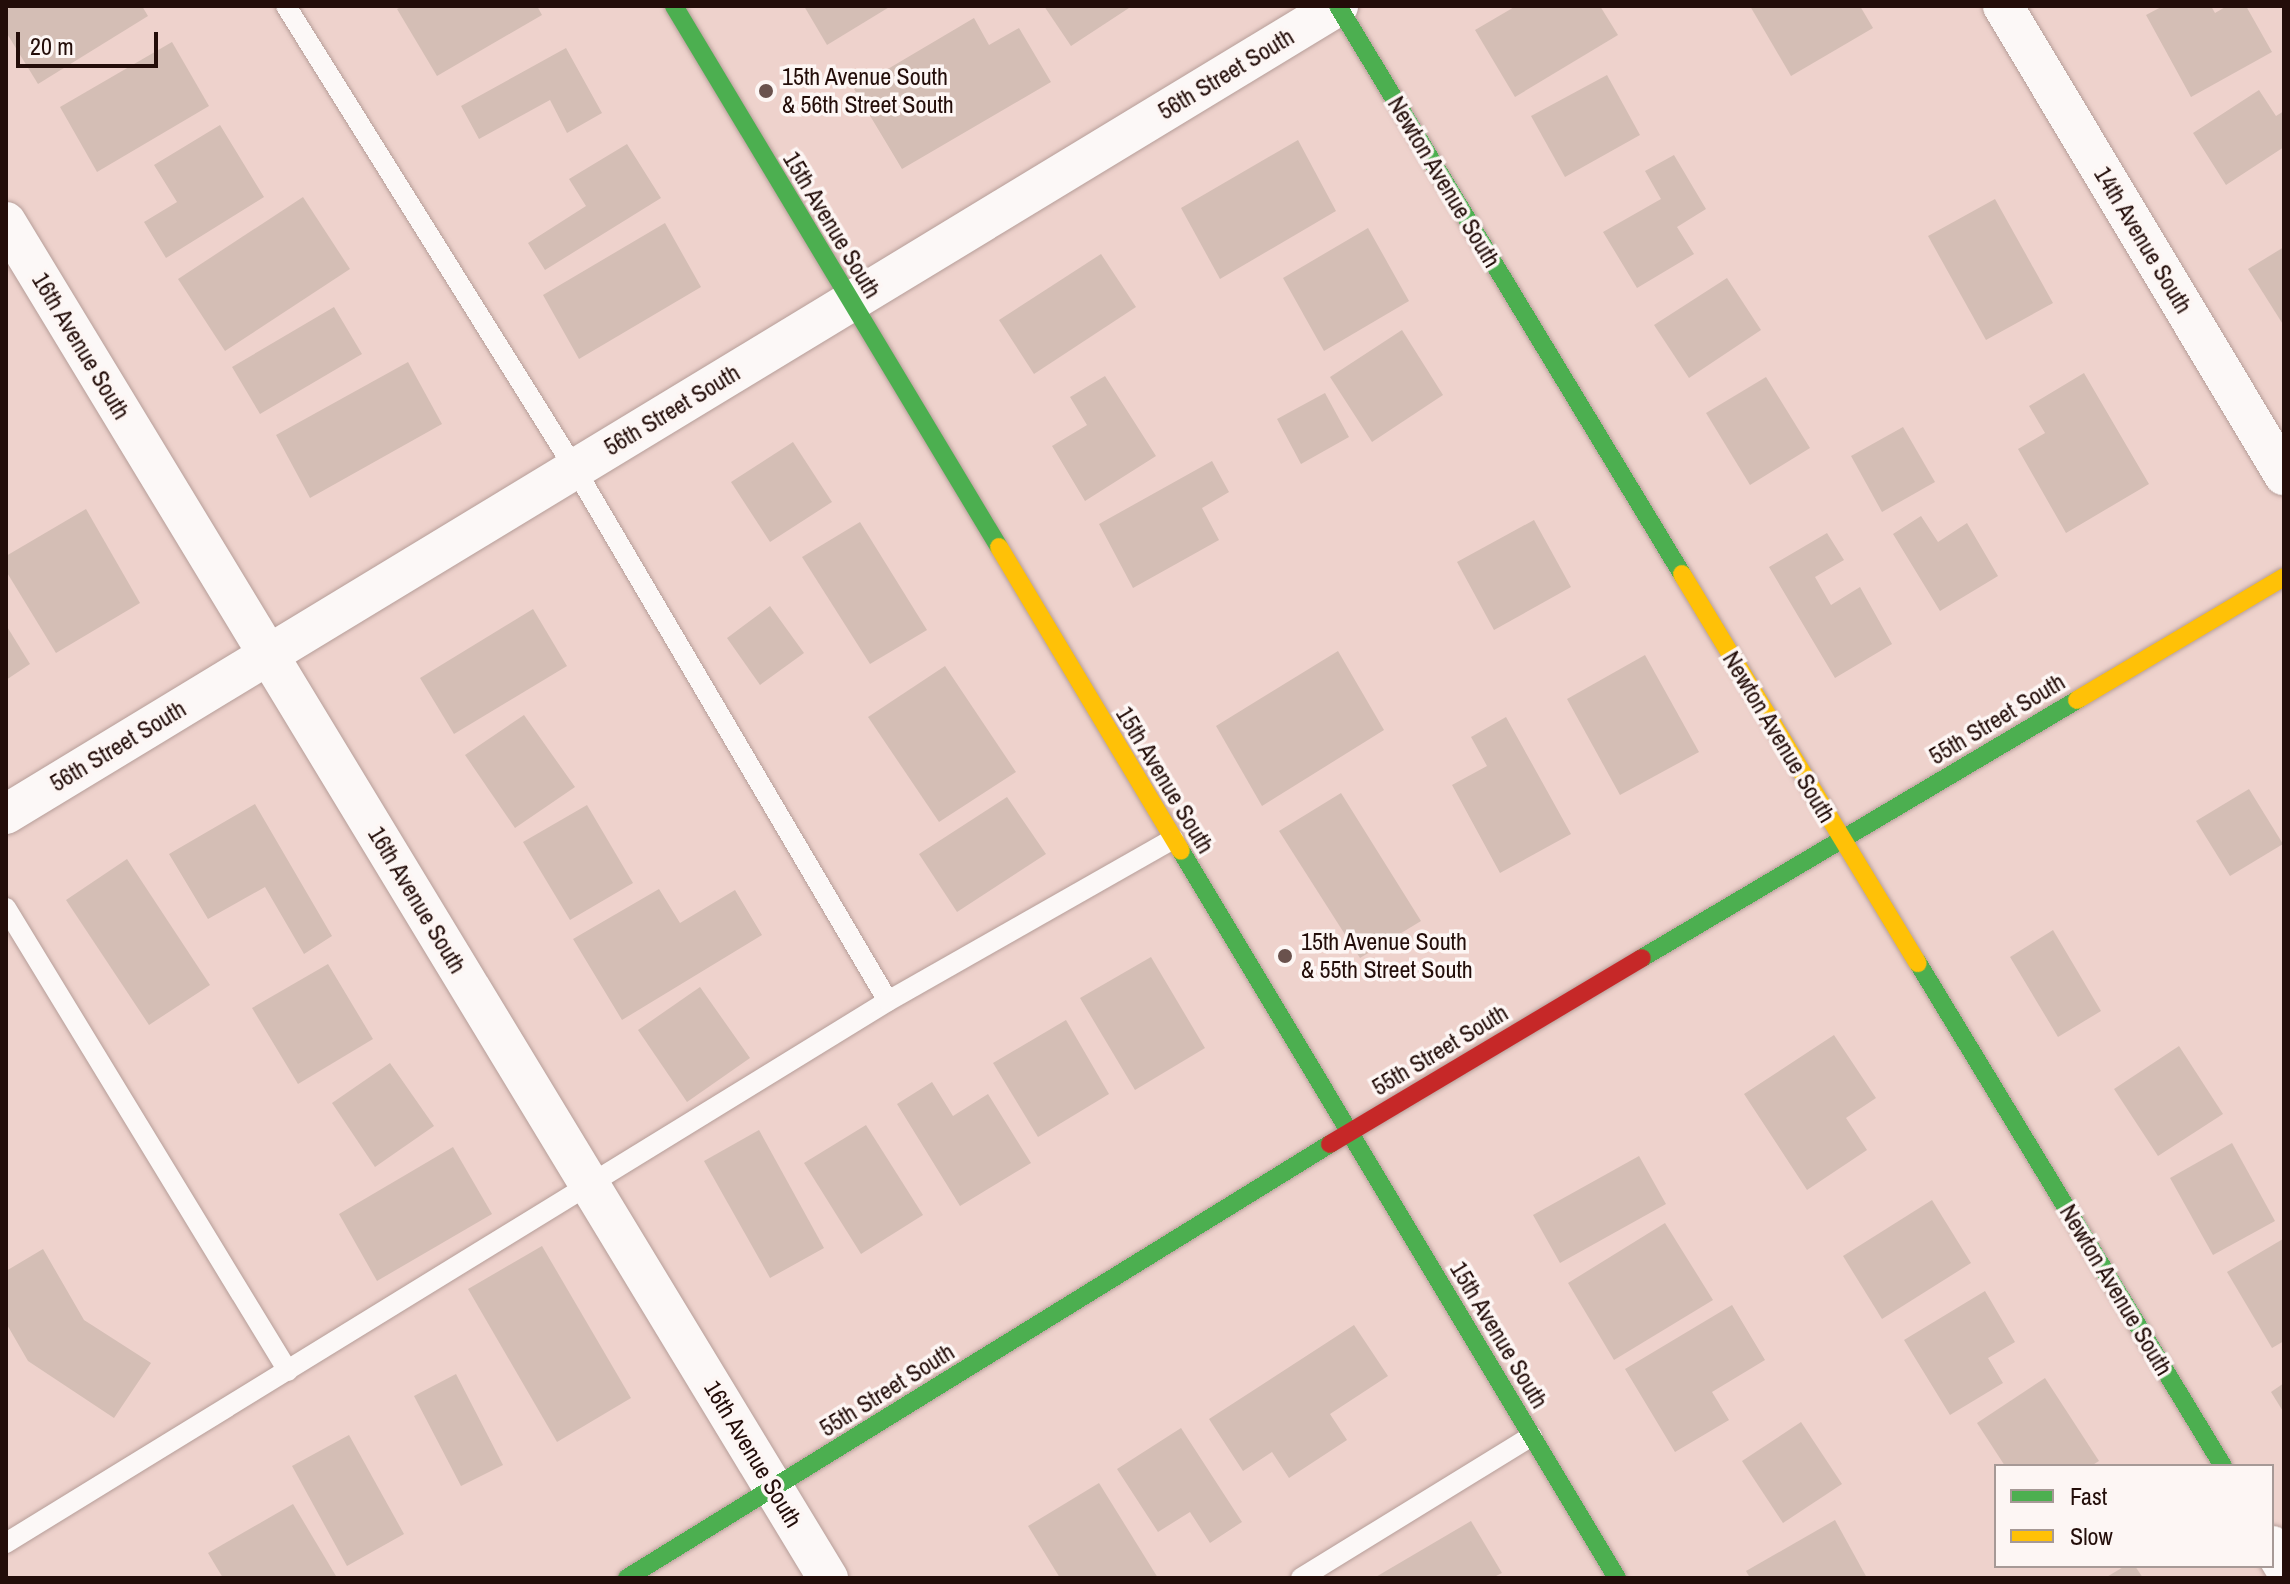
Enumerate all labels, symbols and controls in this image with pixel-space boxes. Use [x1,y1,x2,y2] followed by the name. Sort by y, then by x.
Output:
[20,16,162,66] scale bar
[1153,22,1299,126] street label: 56th Street South
[30,30,74,62] text: 20 m
[782,63,954,119] place label: 15th Avenue South & 56th Street South
[757,82,775,100] marker: 15th Avenue South & 56th Street South
[1381,91,1507,273] street label: Newton Avenue South
[777,146,887,304] street label: 15th Avenue South
[2088,161,2198,319] street label: 14th Avenue South
[26,267,136,425] street label: 16th Avenue South
[599,358,745,462] street label: 56th Street South
[1716,646,1842,828] street label: Newton Avenue South
[1924,667,2070,771] street label: 55th Street South
[45,694,191,798] street label: 56th Street South
[1110,701,1220,859] street label: 15th Avenue South
[362,821,472,979] street label: 16th Avenue South
[1301,928,1473,984] place label: 15th Avenue South & 55th Street South
[1276,947,1294,965] marker: 15th Avenue South & 55th Street South
[1367,998,1513,1102] street label: 55th Street South
[2053,1199,2179,1381] street label: Newton Avenue South
[1444,1256,1554,1414] street label: 15th Avenue South
[814,1337,960,1443] street label: 55th Street South
[698,1375,808,1533] street label: 16th Avenue South
[1994,1464,2274,1568] legend
[2070,1480,2107,1512] text: Fast
[2070,1520,2113,1552] text: Slow

